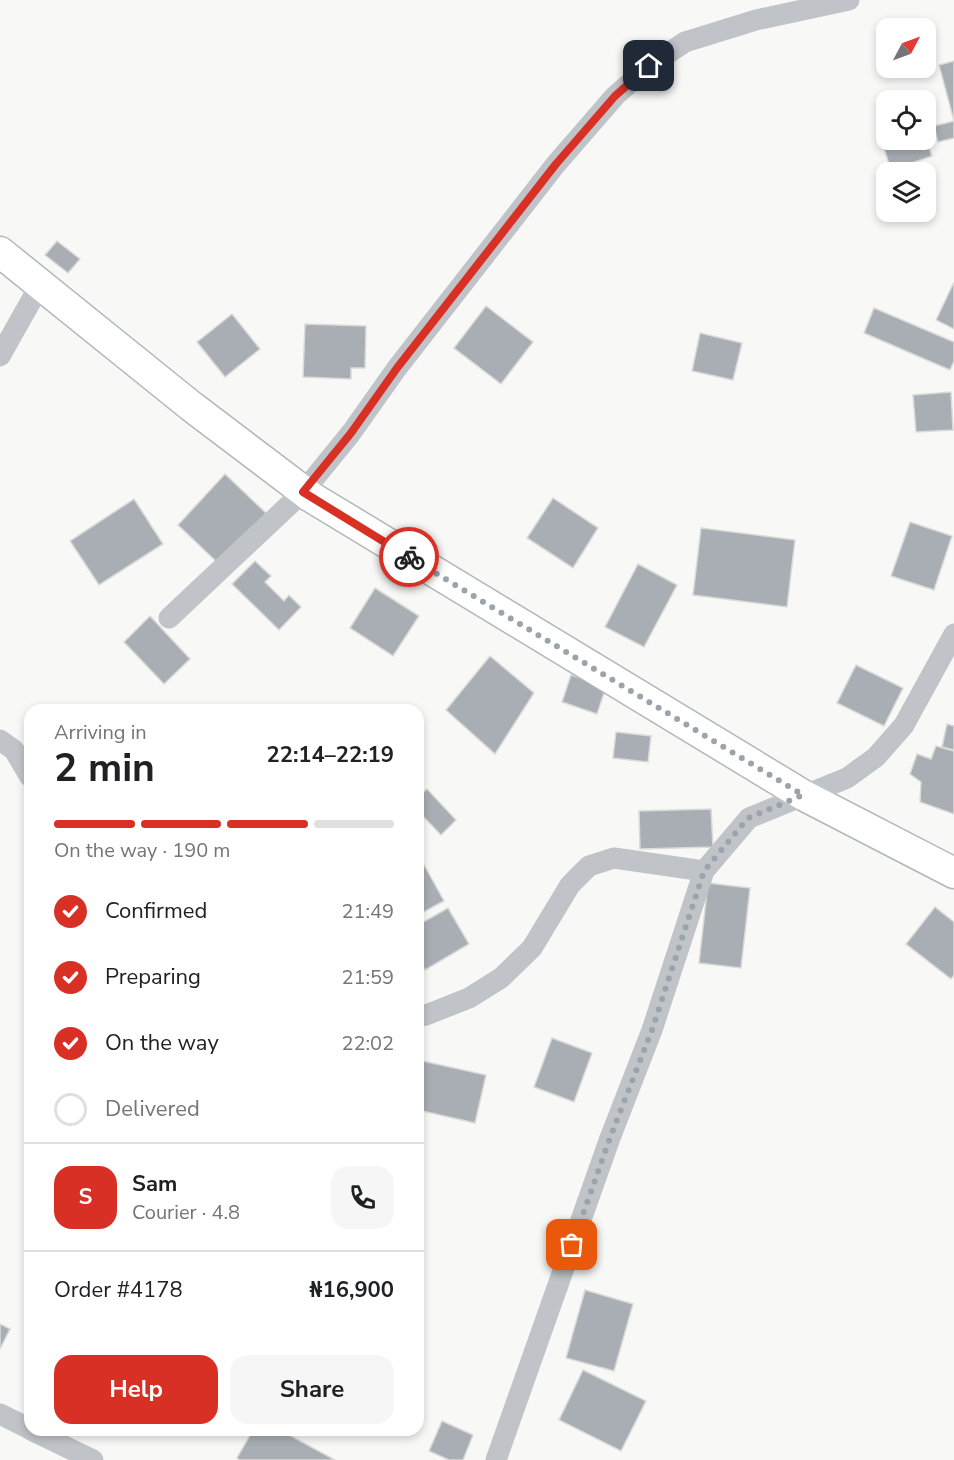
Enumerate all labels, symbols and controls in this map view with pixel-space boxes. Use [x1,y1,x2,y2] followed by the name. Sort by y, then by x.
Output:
[876,18,936,78] north arrow
[876,18,936,222] map controls
[623,40,674,91] pin
[632,49,665,82] icon: home
[876,90,936,150] button: locate
[876,162,936,222] button: layers
[379,527,439,587] courier
[393,541,426,574] icon: bike
[54,719,147,746] text: Arriving in
[266,740,394,770] text: 22:14–22:19
[54,742,155,795] text: 2 min
[54,837,230,864] text: On the way · 190 m
[54,895,87,928] icon: check
[105,896,207,926] text: Confirmed
[341,898,394,925] text: 21:49
[54,961,87,994] icon: check
[105,962,201,992] text: Preparing
[341,964,394,991] text: 21:59
[54,1027,87,1060] icon: check
[105,1028,219,1058] text: On the way
[341,1030,394,1057] text: 22:02
[105,1094,200,1124] text: Delivered
[331,1166,394,1229] button: phone
[132,1169,177,1199] text: Sam
[79,1182,92,1212] text: S
[132,1199,240,1226] text: Courier · 4.8
[546,1219,597,1270] pin
[555,1228,588,1261] icon: bag
[54,1275,183,1305] text: Order #4178
[309,1275,394,1305] text: ₦16,900
[54,1355,218,1424] button: Help
[230,1355,394,1424] button: Share

